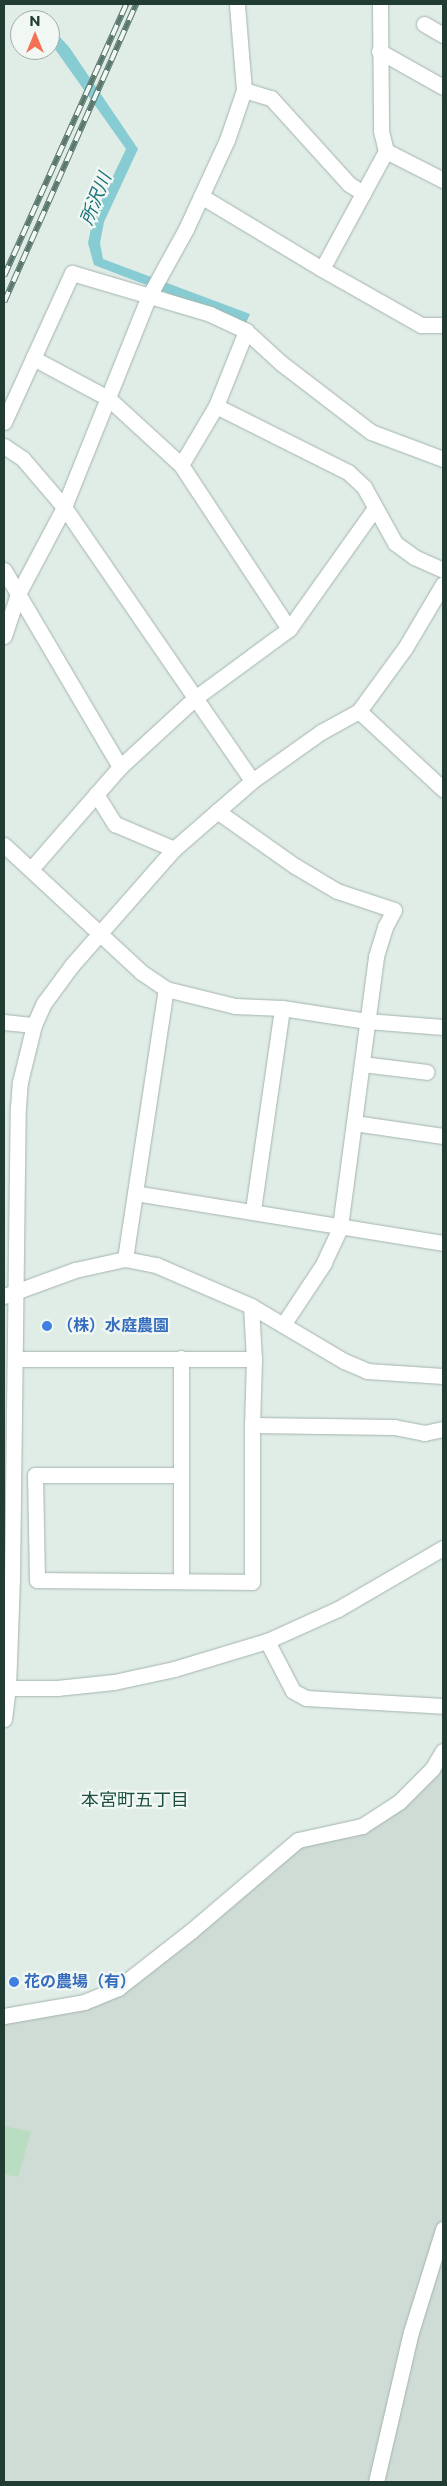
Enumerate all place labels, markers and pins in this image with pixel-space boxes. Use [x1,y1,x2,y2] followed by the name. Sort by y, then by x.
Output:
[57,1316,169,1336] place label: （株）水庭農園
[41,1320,53,1332] marker: （株）水庭農園
[24,1972,136,1992] place label: 花の農場（有）
[8,1976,20,1988] marker: 花の農場（有）

